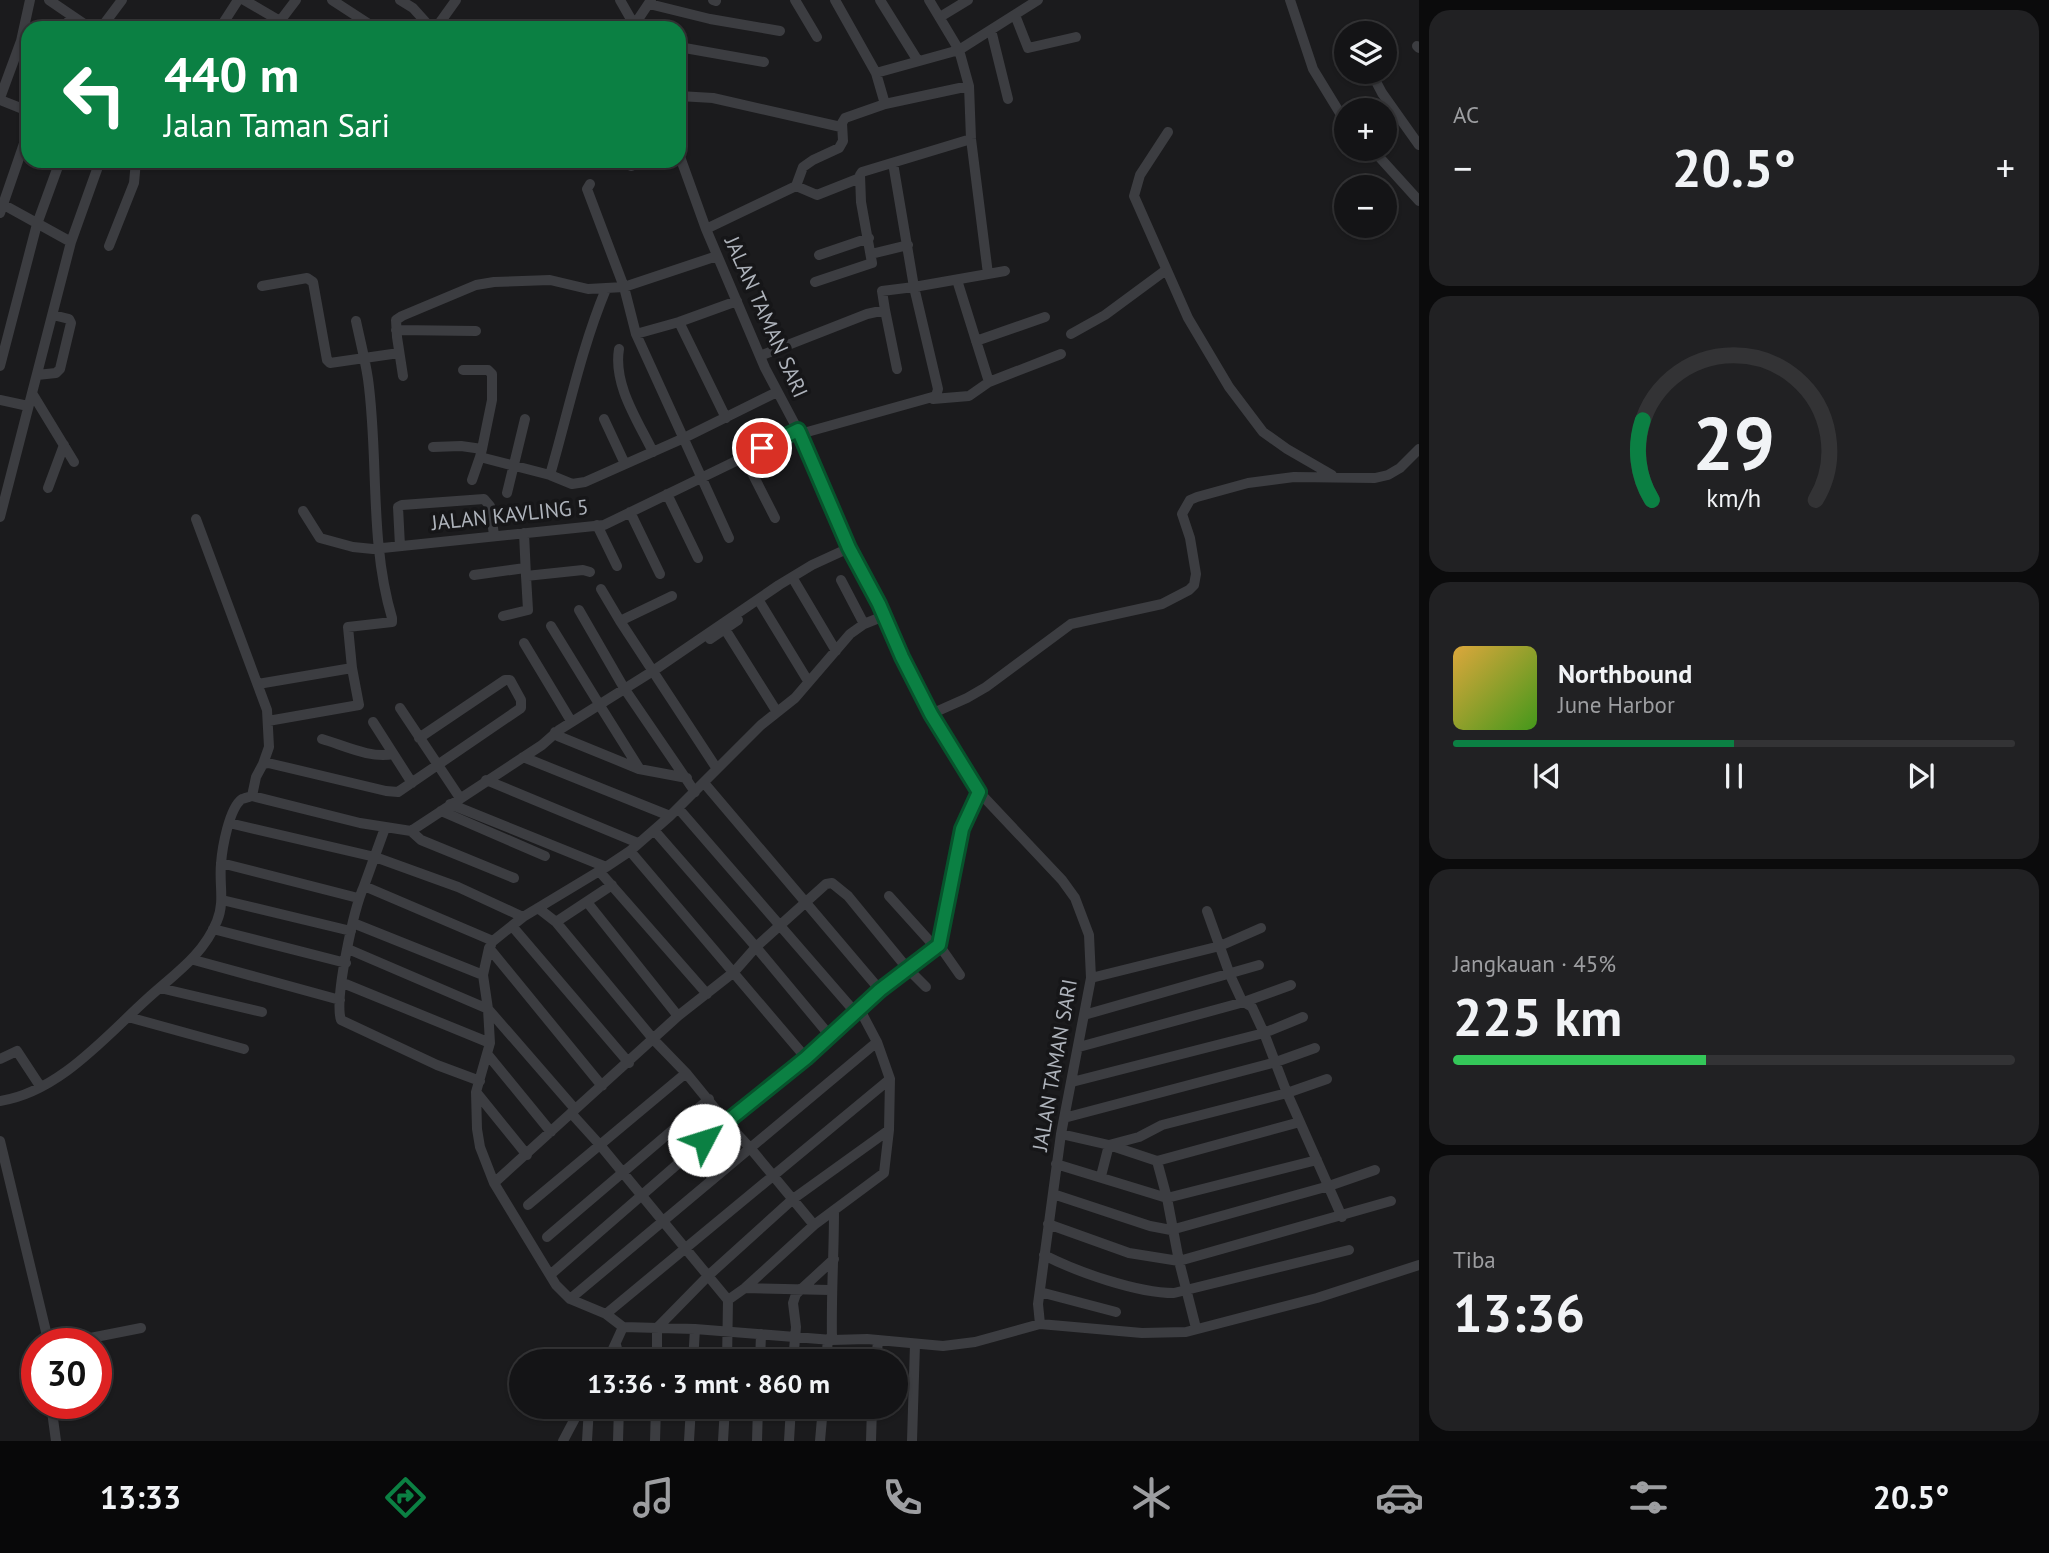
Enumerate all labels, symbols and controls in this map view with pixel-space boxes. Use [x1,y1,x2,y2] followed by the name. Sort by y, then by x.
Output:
[1334,21,1397,238] map controls
[1334,21,1397,84] button: layers
[164,42,299,106] text: 440 m
[49,49,140,140] icon: left
[1334,98,1397,161] button: +
[1453,100,1479,129] text: AC
[164,104,390,146] text: Jalan Taman Sari
[1672,134,1796,201] text: 20.5°
[1453,143,1472,192] text: −
[1996,143,2015,192] text: +
[1334,175,1397,238] button: −
[718,231,814,402] street label: JALAN TAMAN SARI
[1693,397,1775,491] text: 29
[732,418,792,478] pin
[743,429,781,467] icon: arrive
[1707,482,1761,514] text: km/h
[429,493,590,536] street label: JALAN KAVLING 5
[1558,657,1692,690] text: Northbound
[1558,690,1675,719] text: June Harbor
[1528,757,1566,795] icon: previous
[1715,757,1753,795] icon: pause
[1902,757,1940,795] icon: next
[1453,949,1616,978] text: Jangkauan · 45%
[1026,977,1083,1154] street label: JALAN TAMAN SARI
[1453,983,1622,1050] text: 225 km
[667,1103,741,1177] position arrow
[1453,1245,1496,1274] text: Tiba
[1453,1279,1585,1346] text: 13:36
[21,1328,112,1419] speed limit sign: 30
[587,1367,830,1400] text: 13:36 · 3 mnt · 860 m
[381,1473,430,1522] icon: directions
[629,1473,678,1522] icon: music
[878,1473,927,1522] icon: phone
[1127,1473,1176,1522] icon: climate
[1375,1473,1424,1522] icon: car
[1624,1473,1673,1522] icon: filters
[100,1476,181,1518] text: 13:33
[1873,1476,1949,1518] text: 20.5°

